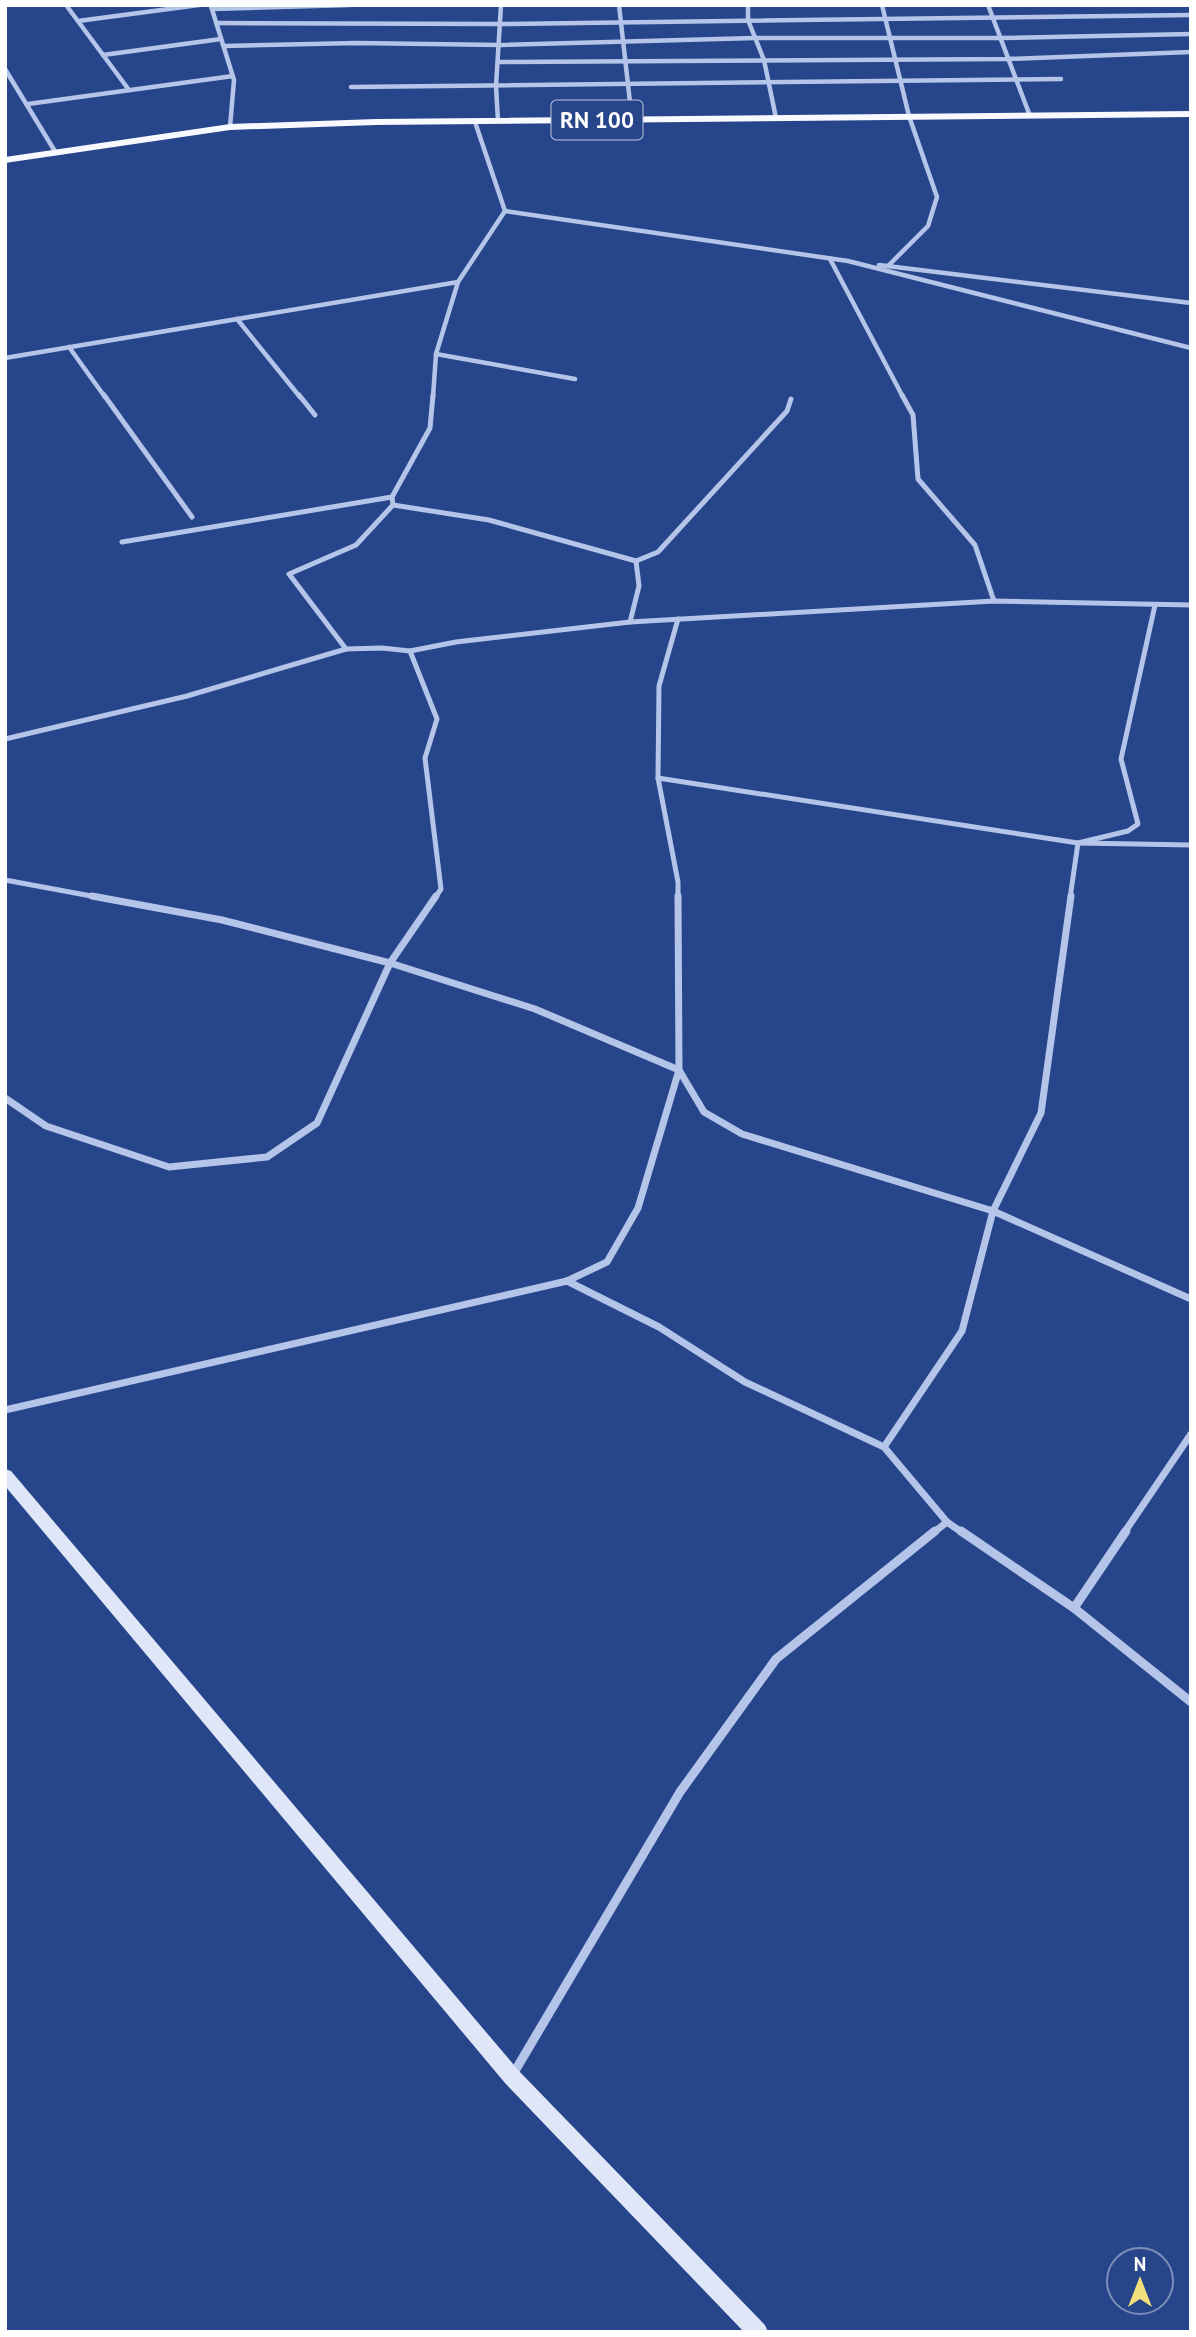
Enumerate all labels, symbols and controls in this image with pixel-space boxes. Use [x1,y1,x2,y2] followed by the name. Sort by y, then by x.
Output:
[552,100,642,140] road number: RN 100
[1105,2246,1175,2316] north arrow
[1134,2252,1146,2276] text: N

